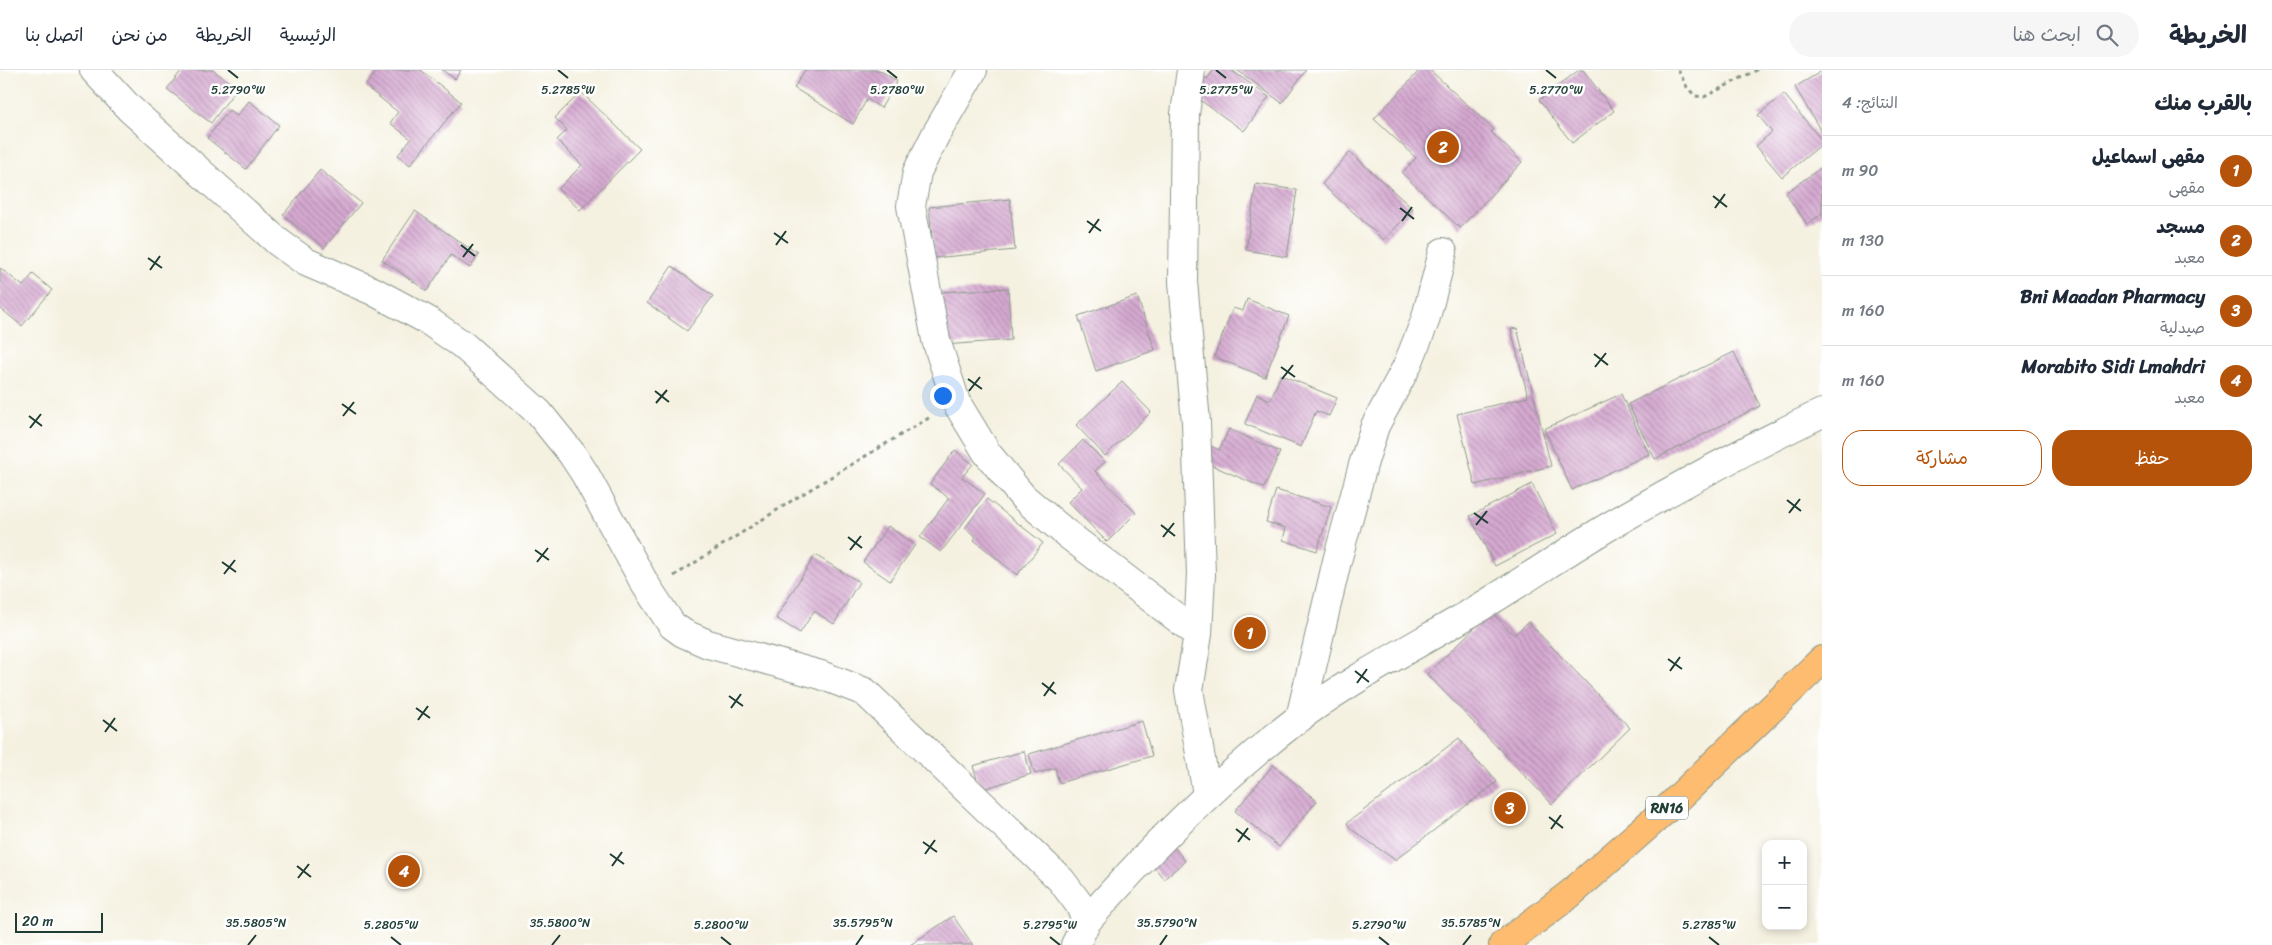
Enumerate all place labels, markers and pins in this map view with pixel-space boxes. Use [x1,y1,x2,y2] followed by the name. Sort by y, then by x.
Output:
[1427,128,1459,166] pin: 2
[1234,614,1266,652] pin: 1
[1494,789,1526,827] pin: 3
[388,852,420,890] pin: 4

